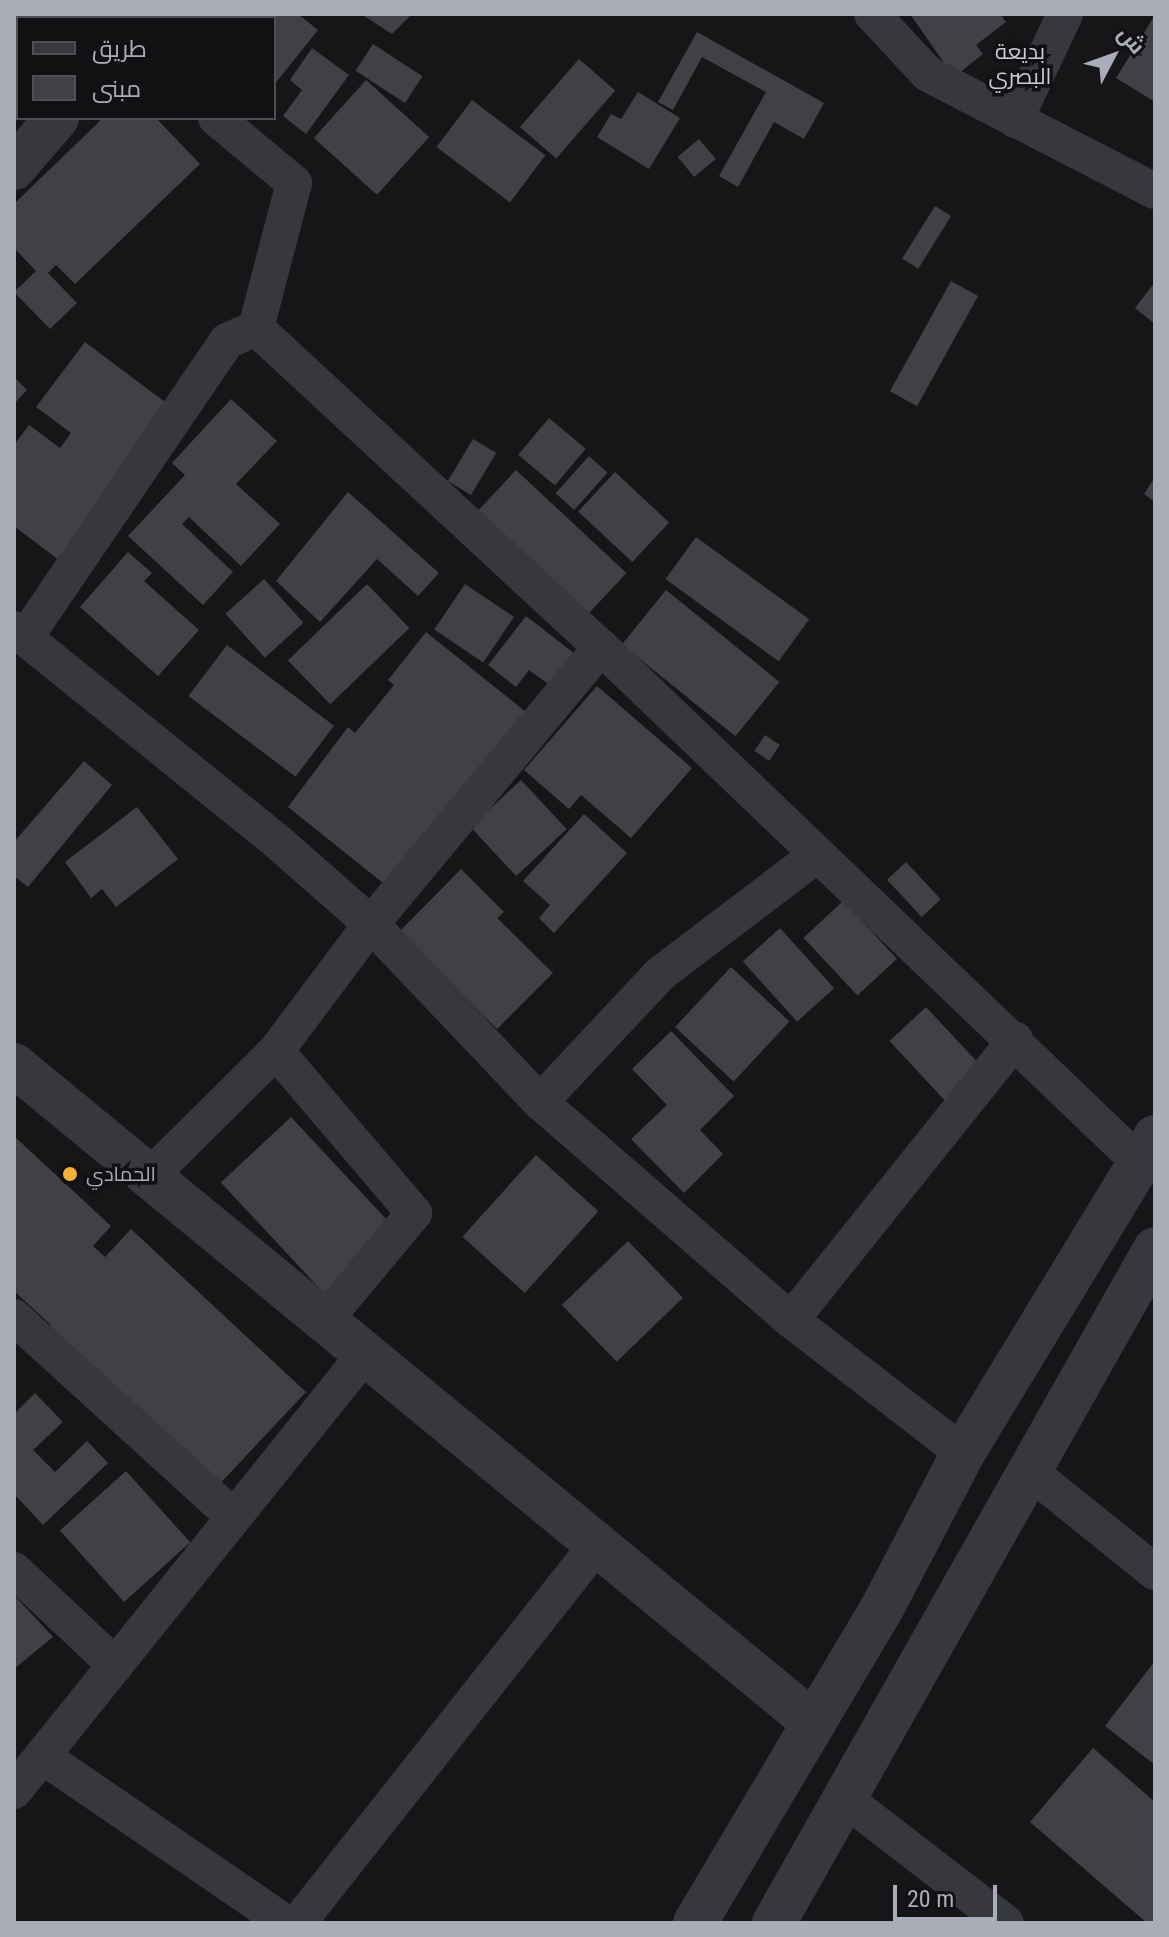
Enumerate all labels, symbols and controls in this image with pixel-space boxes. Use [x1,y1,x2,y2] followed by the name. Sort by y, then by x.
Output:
[16,16,276,120] legend
[1073,16,1153,96] north arrow
[1113,21,1150,59] text: ش
[92,35,147,63] text: طريق
[989,38,1051,90] district label: بديعة البصري
[92,75,141,103] text: مبنى
[86,1162,156,1186] place label: الحمادي
[61,1165,79,1183] marker: الحمادي
[897,1869,1001,1919] scale bar
[907,1885,954,1913] text: 20 m

